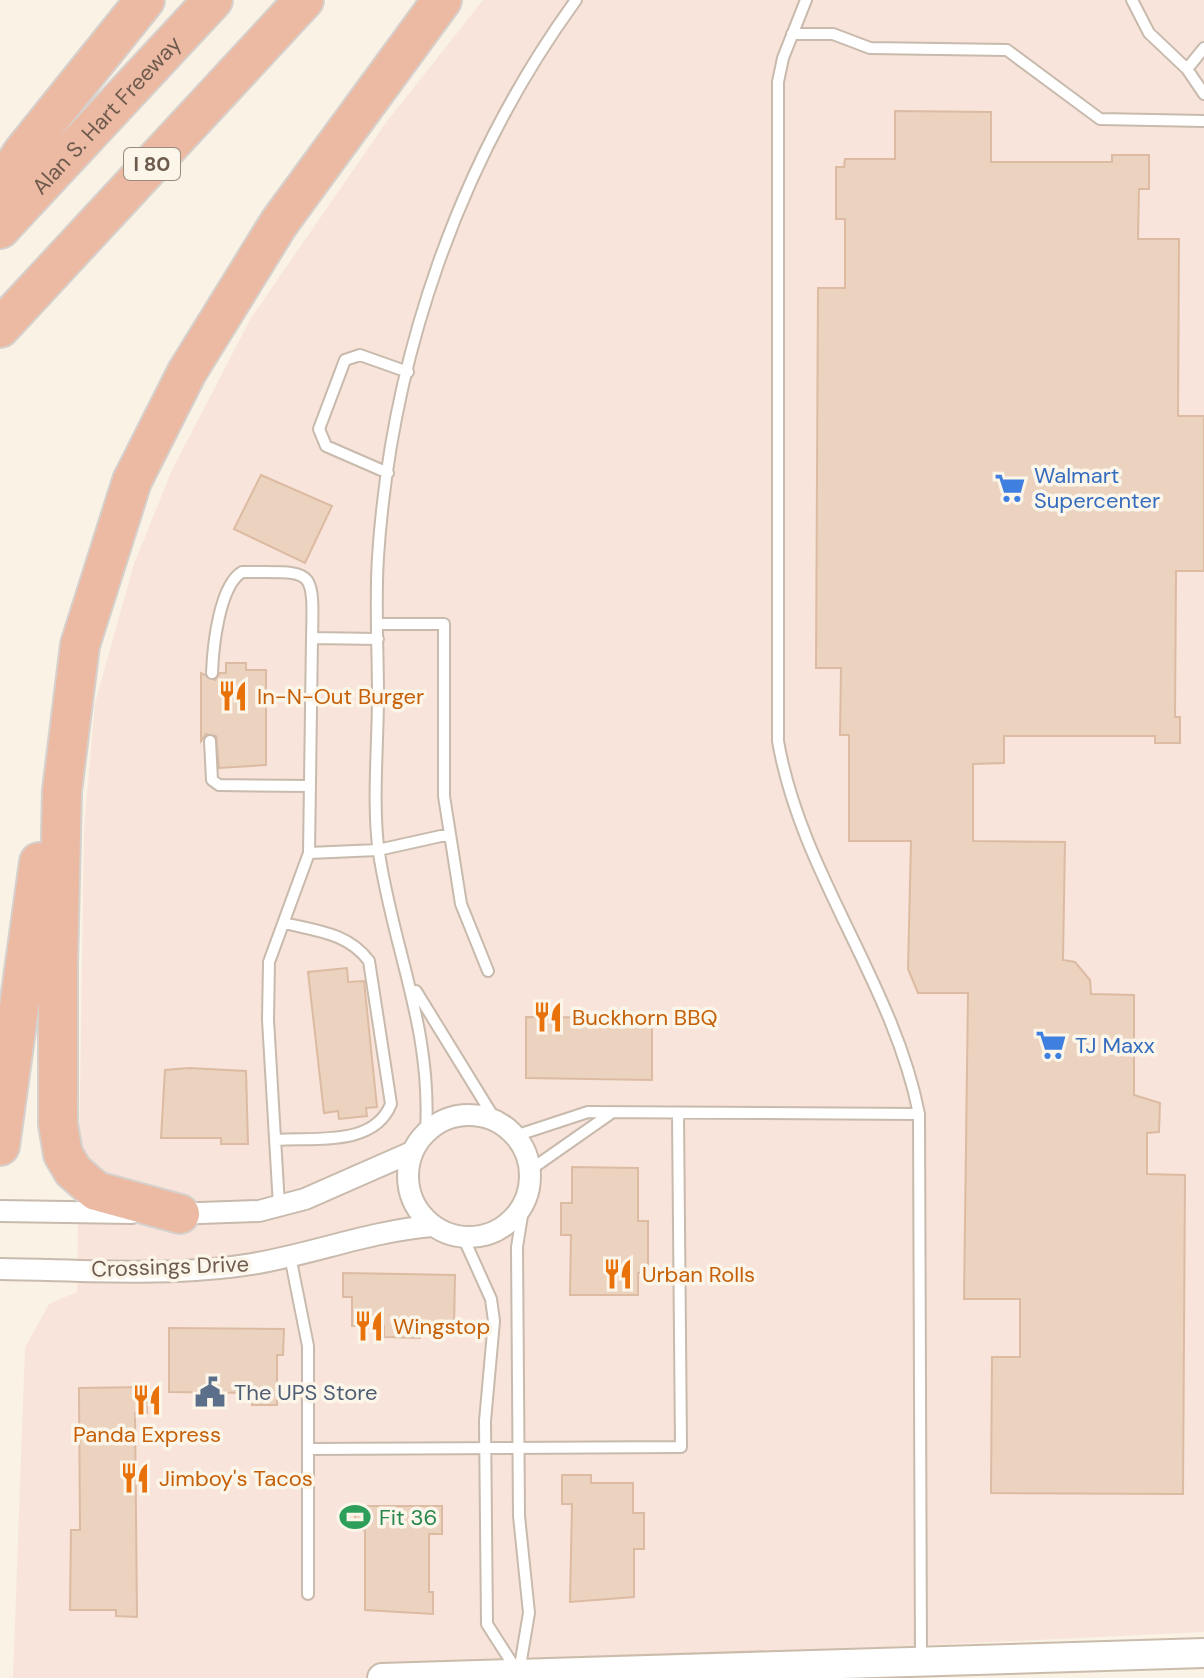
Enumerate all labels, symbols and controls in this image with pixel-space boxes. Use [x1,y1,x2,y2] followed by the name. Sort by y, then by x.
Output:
[26,29,188,201] street label: Alan S. Hart Freeway
[124,148,180,180] road number: I 80
[1034,461,1160,515] place label: Walmart Supercenter
[993,471,1027,505] supermarket icon: Walmart Supercenter
[216,679,250,713] restaurant icon: In-N-Out Burger
[257,682,424,711] place label: In-N-Out Burger
[531,1000,565,1034] restaurant icon: Buckhorn BBQ
[572,1003,717,1032] place label: Buckhorn BBQ
[1034,1028,1068,1062] supermarket icon: TJ Maxx
[1075,1031,1155,1060] place label: TJ Maxx
[91,1249,249,1284] street label: Crossings Drive
[601,1257,635,1291] restaurant icon: Urban Rolls
[642,1260,755,1289] place label: Urban Rolls
[352,1309,386,1343] restaurant icon: Wingstop
[393,1312,490,1341] place label: Wingstop
[193,1375,227,1409] public building icon: The UPS Store
[234,1378,377,1407] place label: The UPS Store
[130,1383,164,1417] restaurant icon: Panda Express
[73,1420,221,1449] place label: Panda Express
[118,1461,152,1495] restaurant icon: Jimboy's Tacos
[159,1464,313,1493] place label: Jimboy's Tacos
[338,1500,372,1534] sports icon: Fit 36
[379,1503,437,1532] place label: Fit 36

